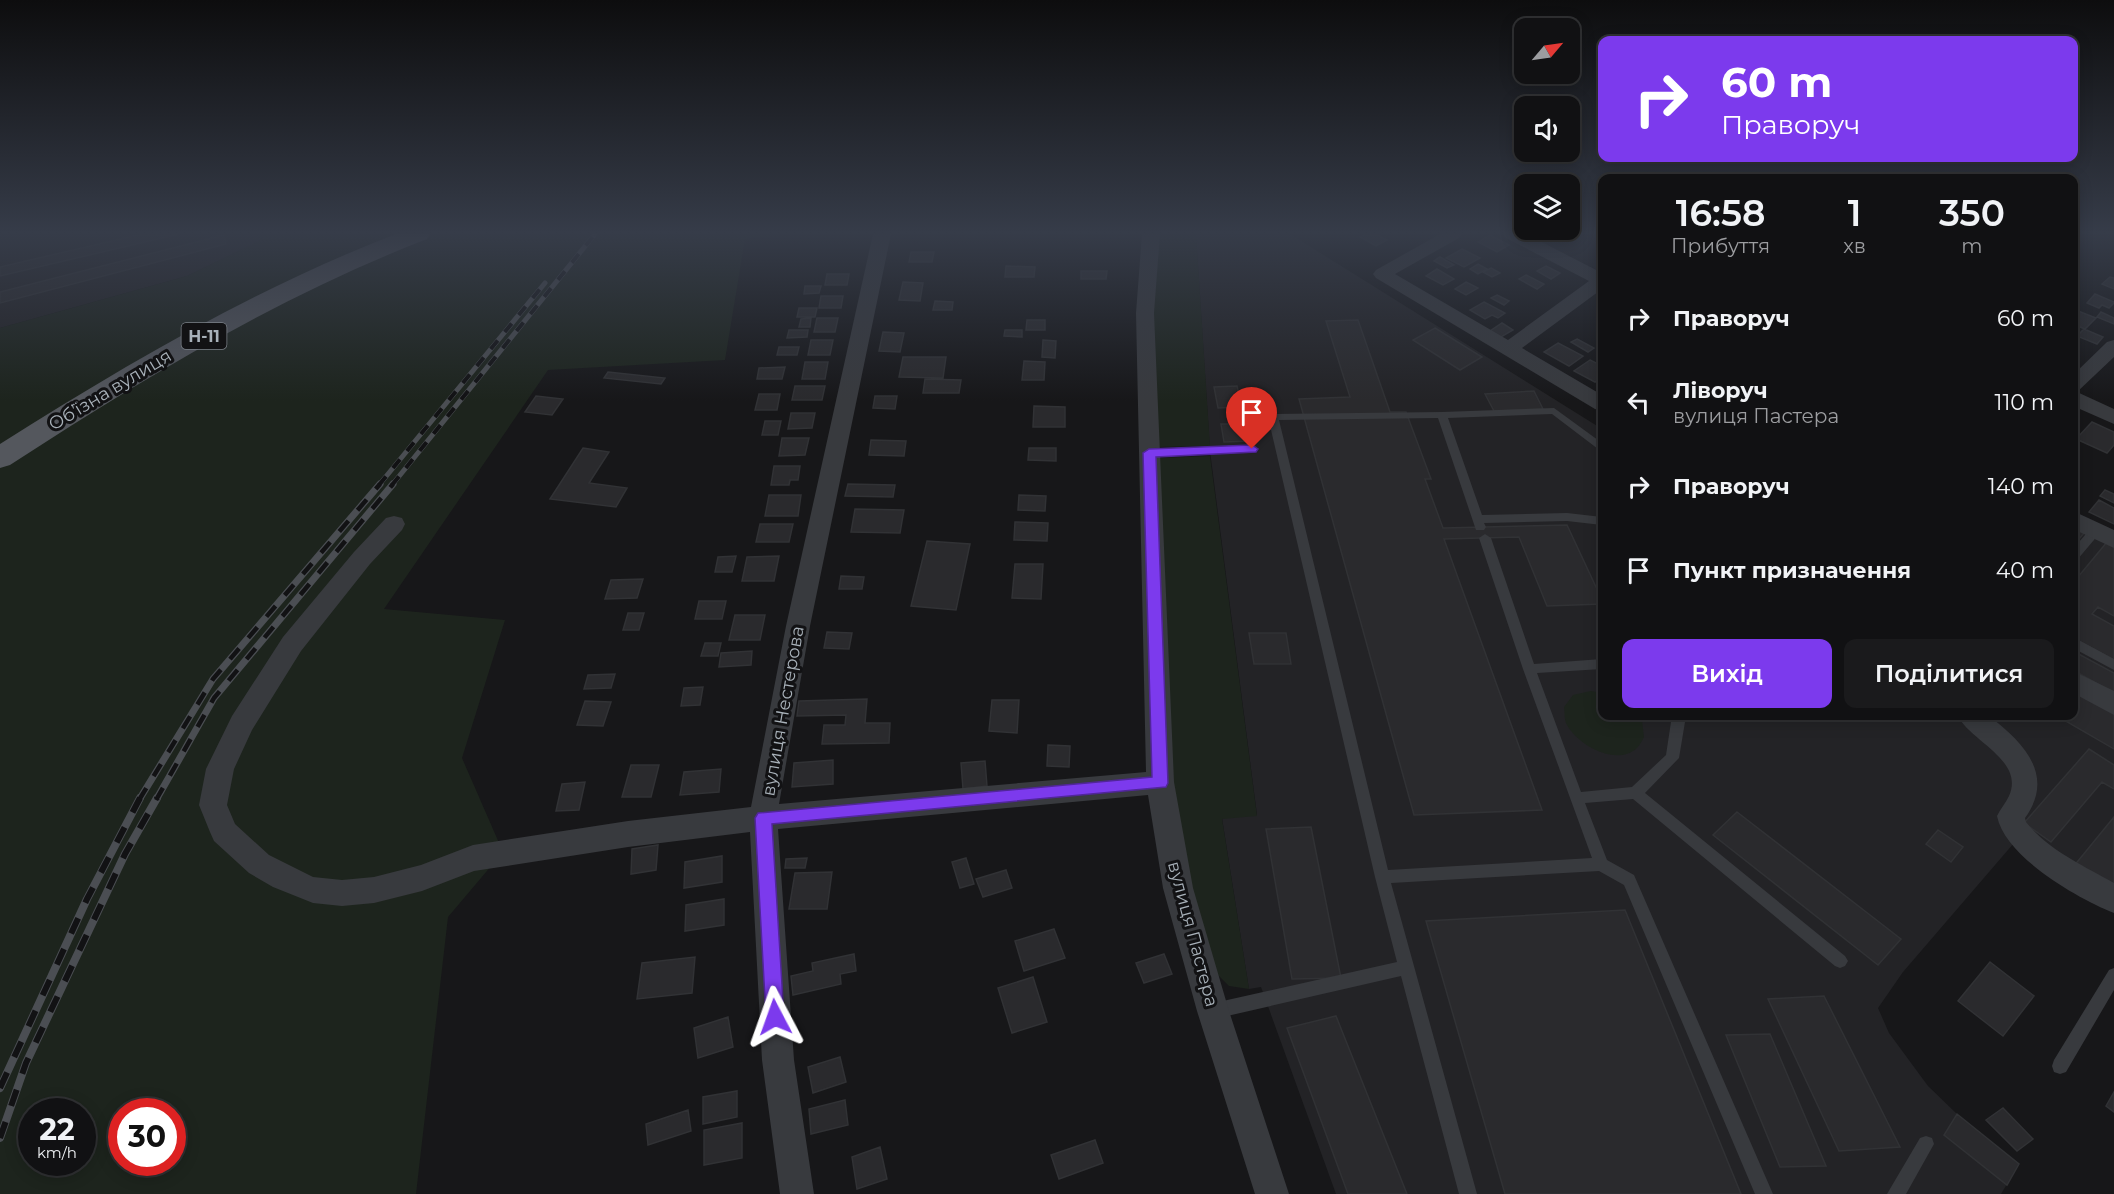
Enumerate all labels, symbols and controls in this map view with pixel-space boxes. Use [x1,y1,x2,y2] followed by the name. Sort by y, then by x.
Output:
[1514,18,1580,84] north arrow
[1514,18,1580,240] map controls
[1721,56,1832,108] text: 60 m
[1622,60,1700,138] icon: right
[1514,96,1580,162] button: sound
[1721,108,1860,141] text: Праворуч
[1514,174,1580,240] button: layers
[1676,191,1765,235] text: 16:58
[1848,191,1861,235] text: 1
[1939,191,2005,235] text: 350
[1671,234,1770,258] text: Прибуття
[1843,234,1866,258] text: хв
[1961,234,1983,258] text: m
[1622,302,1655,335] icon: right
[1673,305,1790,332] text: Праворуч
[1997,305,2054,332] text: 60 m
[182,323,226,349] road number: Н-11
[45,345,175,435] street label: Обʼїзна вулиця
[1673,377,1768,404] text: Ліворуч
[1622,386,1655,419] icon: left
[1226,387,1277,449] pin
[1994,389,2054,416] text: 110 m
[1235,396,1268,429] icon: arrive
[1673,404,1839,428] text: вулиця Пастера
[1622,470,1655,503] icon: right
[1673,473,1790,500] text: Праворуч
[1988,473,2054,500] text: 140 m
[1622,554,1655,587] icon: arrive
[1673,557,1911,584] text: Пункт призначення
[1996,557,2054,584] text: 40 m
[757,624,809,798] street label: вулиця Нестерова
[1622,639,1832,708] button: Вихід
[1844,639,2054,708] button: Поділитися
[1163,859,1223,1009] street label: вулиця Пастера
[743,985,807,1049] position arrow
[108,1098,186,1176] speed limit sign: 30
[39,1111,75,1148] text: 22
[37,1143,77,1162] text: km/h

